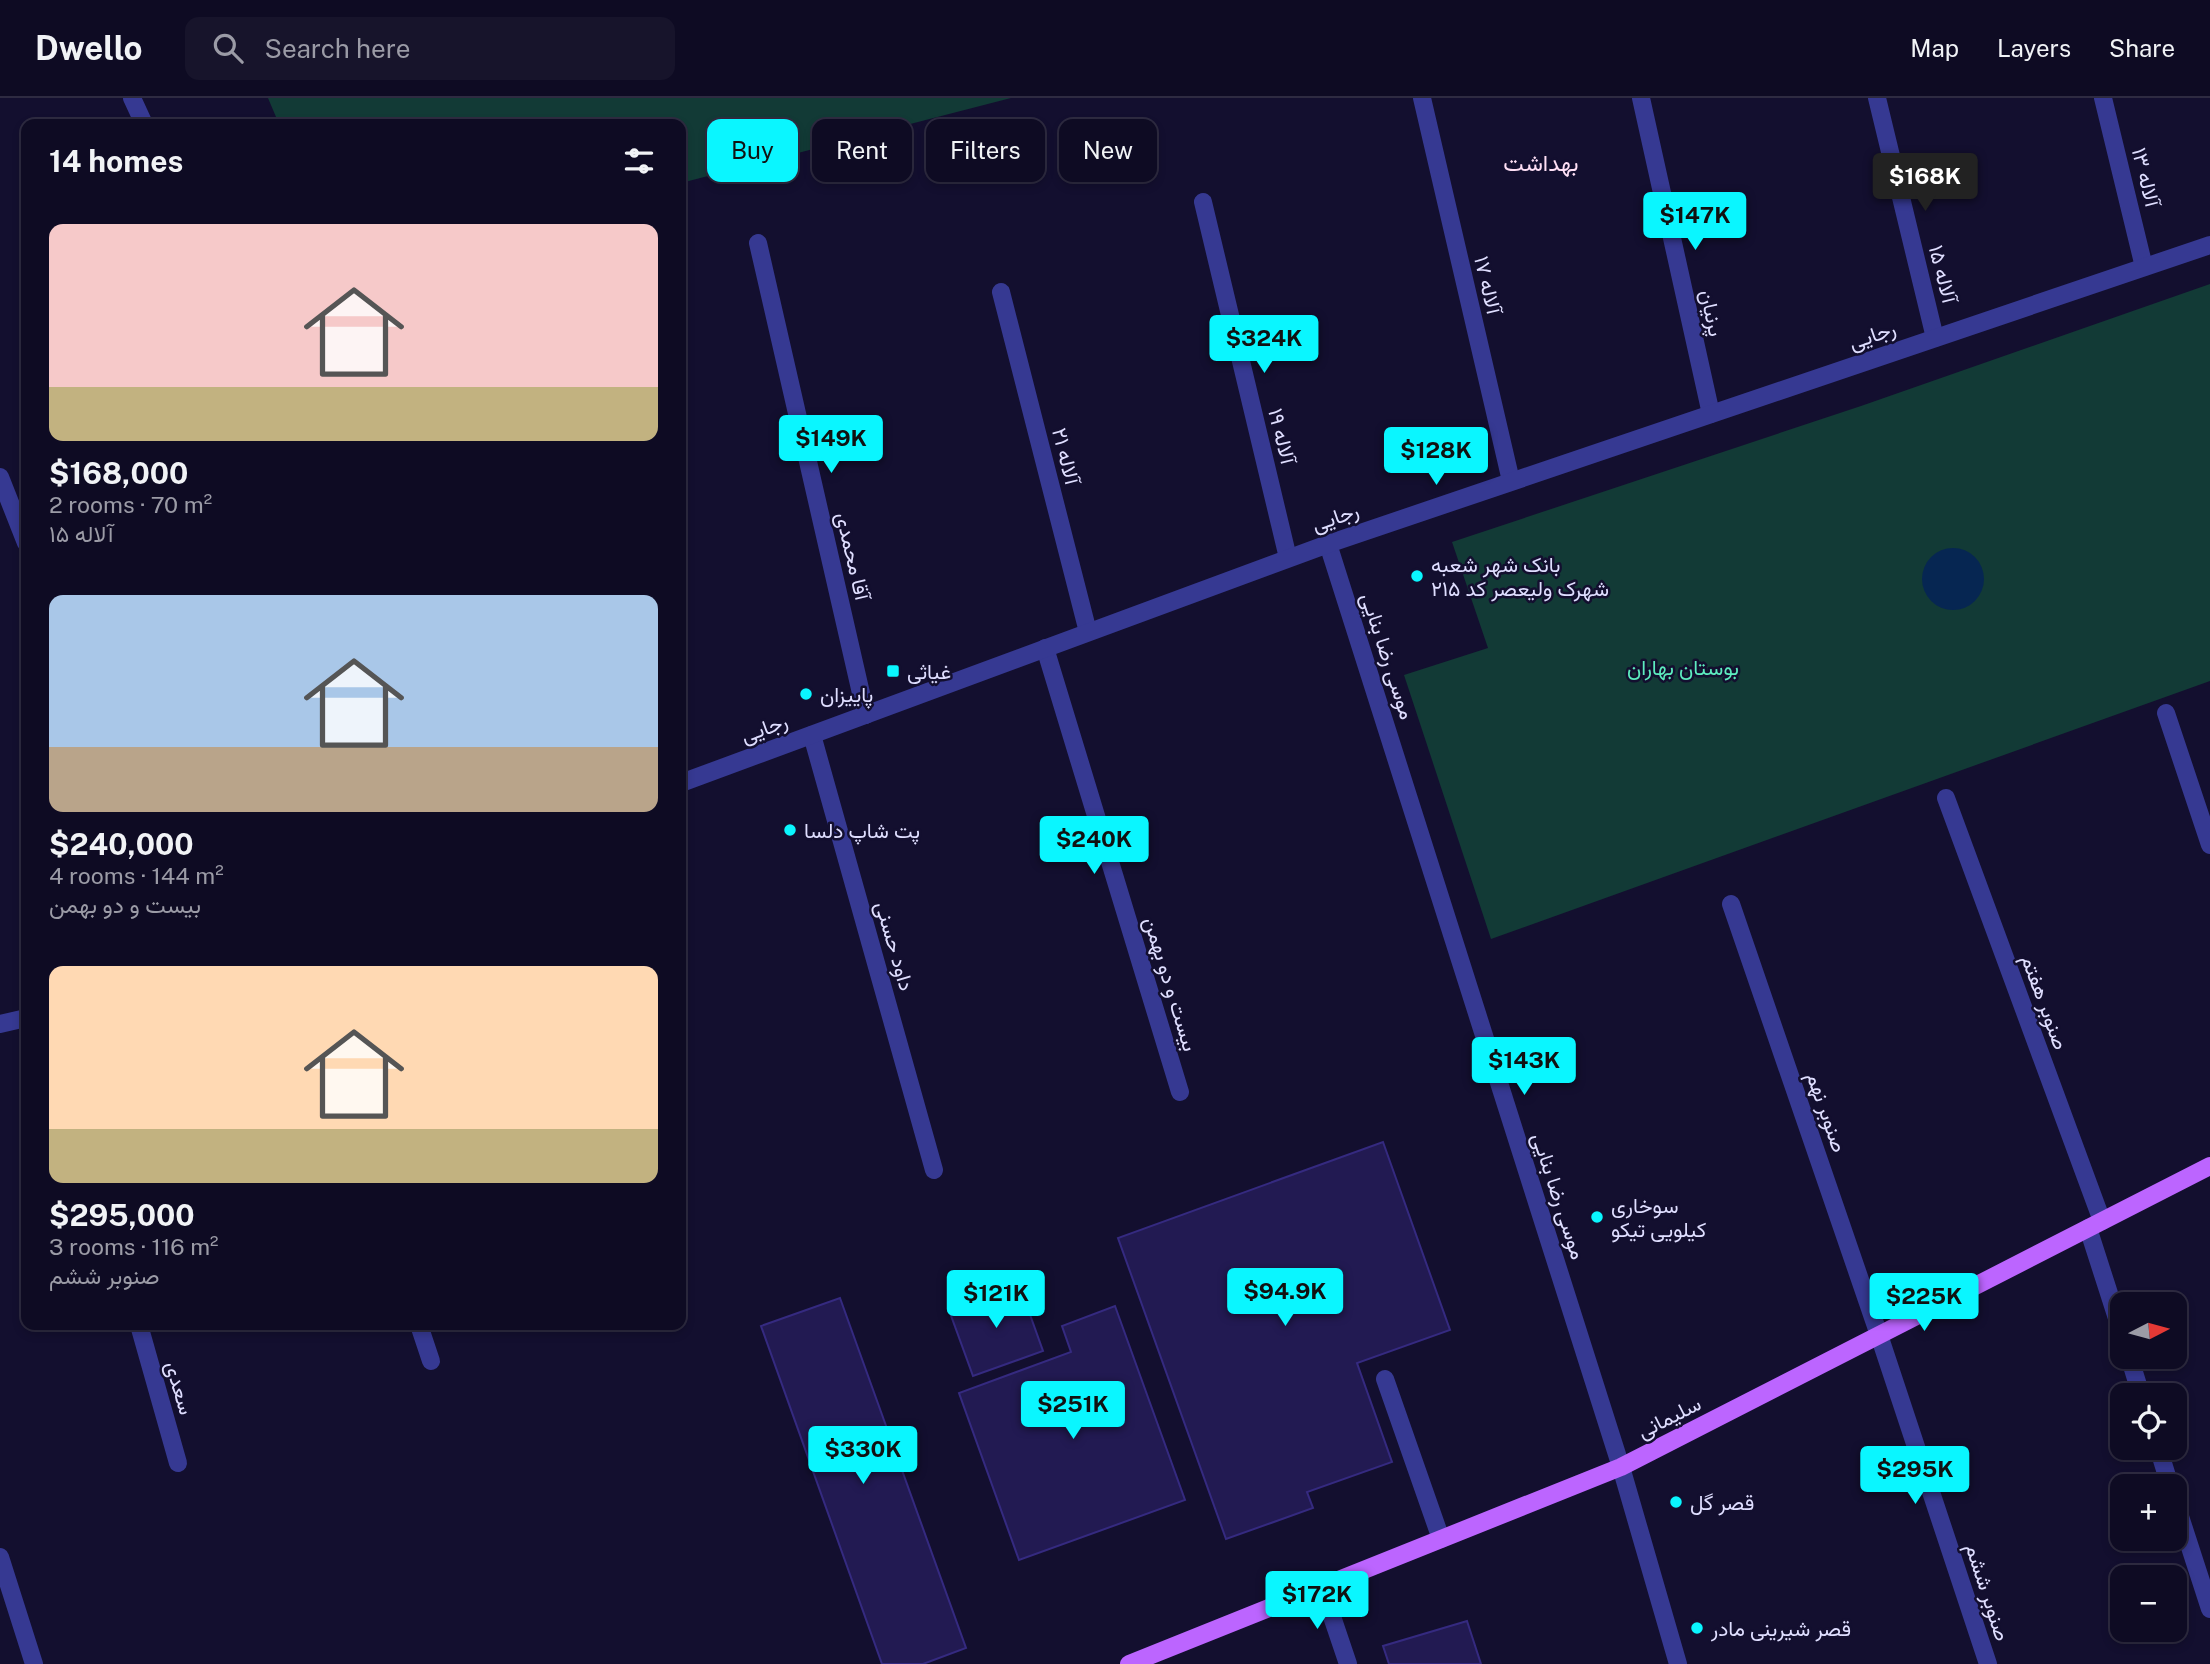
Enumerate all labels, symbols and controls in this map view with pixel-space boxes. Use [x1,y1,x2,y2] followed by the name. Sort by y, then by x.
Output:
[185,17,675,80] search box
[35,29,143,67] text: Dwello
[209,29,247,67] icon: search
[265,33,411,64] text: Search here
[1910,34,1959,62] text: Map
[1997,34,2071,62] text: Layers
[2109,34,2175,62] text: Share
[707,119,798,182] chip: Buy
[812,119,912,182] chip: Rent
[926,119,1045,182] chip: Filters
[1059,119,1157,182] chip: New
[620,142,658,180] icon: filters
[49,143,183,179] text: 14 homes
[2127,145,2166,211] street label: آلاله ۱۳
[1503,149,1579,178] district label: بهداشت
[1876,153,1974,213] pin: $168K
[1889,162,1961,189] text: $168K
[1646,192,1744,252] pin: $147K
[1659,201,1731,228] text: $147K
[1924,242,1963,308] street label: آلاله ۱۵
[1469,254,1507,318] street label: آلاله ۱۷
[291,269,417,395] icon: home
[1693,287,1729,339] street label: پرنیان
[1845,315,1899,356] street label: رجایی
[1215,316,1313,375] pin: $324K
[1225,324,1303,351] text: $324K
[1263,406,1301,468] street label: آلاله ۱۹
[782,416,880,475] pin: $149K
[795,424,867,451] text: $149K
[1047,425,1086,489] street label: آلاله ۲۱
[1387,428,1485,487] pin: $128K
[1400,436,1472,463] text: $128K
[49,455,188,491] text: $168,000
[49,491,212,518] text: 2 rooms · 70 m²
[1308,497,1362,538] street label: رجایی
[831,510,876,604] street label: آقا محمدی
[49,520,113,547] text: آلاله ۱۵
[1431,552,1609,602] place label: بانک شهر شعبه شهرک ولیعصر کد ۲۱۵
[1409,568,1425,584] marker: بانک شهر شعبه شهرک ولیعصر کد ۲۱۵
[1355,590,1420,723] street label: موسی رضا بنایی
[291,640,417,766] icon: home
[1627,655,1739,681] park label: بوستان بهاران
[907,659,951,684] place label: غیاثی
[885,663,901,679] marker: غیاثی
[820,682,873,709] place label: پاییزان
[798,686,814,702] marker: پاییزان
[737,708,791,749] street label: رجایی
[1045,816,1143,876] pin: $240K
[804,818,920,845] place label: پت شاپ دلسا
[782,822,798,838] marker: پت شاپ دلسا
[1056,825,1132,852] text: $240K
[49,826,194,862] text: $240,000
[49,862,224,889] text: 4 rooms · 144 m²
[49,891,201,918] text: بیست و دو بهمن
[869,898,920,994] street label: داود حسنی
[1138,914,1203,1054] street label: بیست و دو بهمن
[2014,951,2074,1054] street label: صنوبر هفتم
[291,1011,417,1137] icon: home
[1475,1038,1573,1097] pin: $143K
[1488,1046,1560,1073] text: $143K
[1800,1069,1852,1156] street label: صنوبر نهم
[1526,1130,1591,1263] street label: موسی رضا بنایی
[1611,1193,1706,1243] place label: سوخاری کیلویی تیکو
[49,1197,195,1233] text: $295,000
[1589,1209,1605,1225] marker: سوخاری کیلویی تیکو
[49,1233,219,1260] text: 3 rooms · 116 m²
[49,1262,160,1289] text: صنوبر ششم
[1228,1268,1342,1328] pin: $94.9K
[947,1270,1045,1330] pin: $121K
[1875,1274,1973,1333] pin: $225K
[1243,1277,1327,1304] text: $94.9K
[963,1279,1029,1306] text: $121K
[1886,1282,1962,1309] text: $225K
[2110,1292,2188,1368] north arrow
[2110,1292,2187,1642] map controls
[160,1358,200,1418] street label: سعدی
[1024,1382,1122,1441] pin: $251K
[2110,1383,2187,1460] button: locate
[1037,1390,1109,1417] text: $251K
[1633,1390,1705,1444] street label: سلیمانی
[814,1426,912,1486] pin: $330K
[824,1435,902,1462] text: $330K
[1866,1446,1964,1506] pin: $295K
[1876,1455,1954,1482] text: $295K
[2110,1474,2187,1551] button: +
[1690,1490,1754,1516] place label: قصر گل
[1668,1494,1684,1510] marker: قصر گل
[1959,1540,2015,1645] street label: صنوبر ششم
[2110,1565,2187,1642] button: −
[1268,1572,1366,1631] pin: $172K
[1281,1580,1353,1607] text: $172K
[1710,1616,1851,1642] place label: قصر شیرینی مادر
[1689,1620,1705,1636] marker: قصر شیرینی مادر

